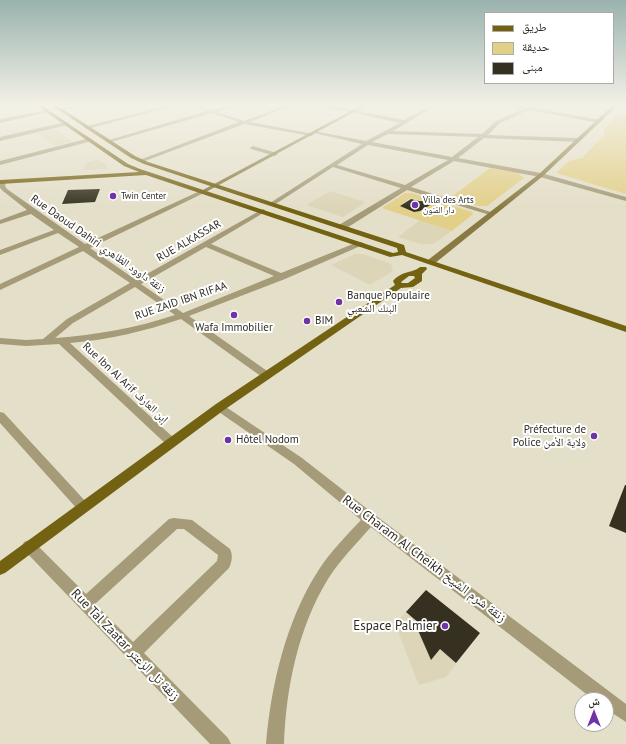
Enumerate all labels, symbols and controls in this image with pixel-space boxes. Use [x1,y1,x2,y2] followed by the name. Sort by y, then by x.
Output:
[484,12,614,84] legend
[522,19,547,34] text: طريق
[522,39,550,54] text: حديقة
[522,59,543,74] text: مبنى
[108,191,118,201] marker: Twin Center
[121,191,166,201] place label: Twin Center
[28,192,168,296] street label: Rue Daoud Dahiri زنقة داوود الظاهري
[423,195,474,216] place label: Villa des Arts دار الفنون
[410,200,420,210] marker: Villa des Arts دار الفنون
[154,217,224,265] street label: RUE ALKASSAR
[133,279,229,323] street label: RUE ZAID IBN RIFAA
[347,289,430,315] place label: Banque Populaire البنك الشعبي
[334,297,344,307] marker: Banque Populaire البنك الشعبي
[229,310,239,320] marker: Wafa Immobilier
[315,314,333,328] place label: BIM
[302,316,312,326] marker: BIM
[195,321,273,335] place label: Wafa Immobilier
[80,340,170,426] street label: Rue Ibn Al Arif إبن العارف
[513,423,586,449] place label: Préfecture de Police ولاية الأمن
[589,431,599,441] marker: Préfecture de Police ولاية الأمن
[236,433,299,447] place label: Hôtel Nodom
[223,435,233,445] marker: Hôtel Nodom
[339,492,509,626] street label: Rue Charam Al Cheikh زنقة شرم الشيخ
[68,586,182,704] street label: Rue Tal Zaatar زنقة تل الزعتر
[353,618,437,634] place label: Espace Palmier
[440,621,450,631] marker: Espace Palmier
[574,692,614,732] north arrow
[588,694,600,708] text: ش

